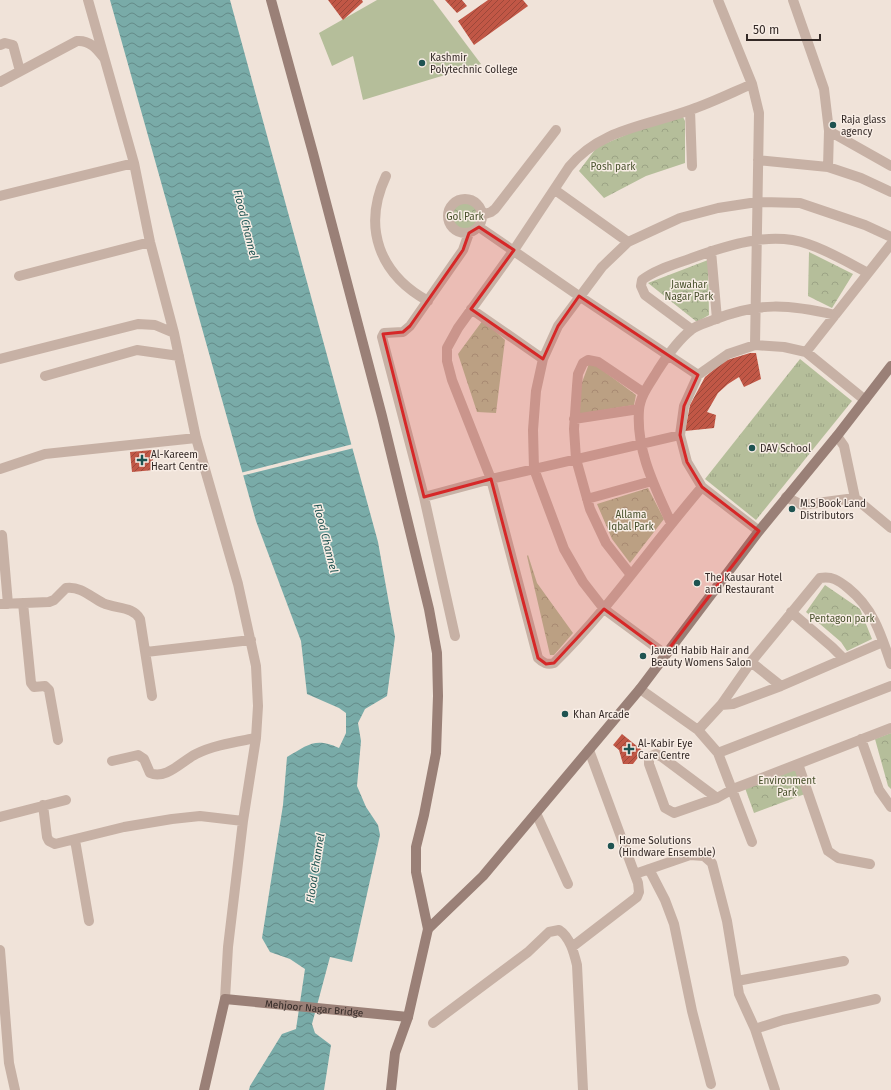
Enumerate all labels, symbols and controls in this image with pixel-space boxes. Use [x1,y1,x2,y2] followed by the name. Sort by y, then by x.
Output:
[747,16,820,42] scale bar
[753,23,779,37] text: 50 m
[430,52,518,76] place label: Kashmir Polytechnic College
[417,58,427,68] marker: Kashmir Polytechnic College
[841,114,886,138] place label: Raja glass agency
[828,120,838,130] marker: Raja glass agency
[591,161,636,173] park label: Posh park
[231,188,260,260] water label: Flood Channel
[446,211,485,223] park label: Gol Park
[665,279,714,303] park label: Jawahar Nagar Park
[747,443,757,453] marker: DAV School
[760,443,811,455] place label: DAV School
[151,449,208,473] place label: Al-Kareem Heart Centre
[136,454,148,466] marker: Al-Kareem Heart Centre
[800,498,866,522] place label: M.S Book Land Distributors
[311,502,340,574] water label: Flood Channel
[787,504,797,514] marker: M.S Book Land Distributors
[608,509,655,533] park label: Allama Iqbal Park
[705,572,782,596] place label: The Kausar Hotel and Restaurant
[692,578,702,588] marker: The Kausar Hotel and Restaurant
[809,613,876,625] park label: Pentagon park
[651,645,751,669] place label: Jawed Habib Hair and Beauty Womens Salon
[638,651,648,661] marker: Jawed Habib Hair and Beauty Womens Salon
[560,709,570,719] marker: Khan Arcade
[573,709,630,721] place label: Khan Arcade
[638,738,693,762] place label: Al-Kabir Eye Care Centre
[623,743,635,755] marker: Al-Kabir Eye Care Centre
[758,775,816,799] park label: Environment Park
[304,832,327,904] water label: Flood Channel
[619,835,715,859] place label: Home Solutions (Hindware Ensemble)
[606,841,616,851] marker: Home Solutions (Hindware Ensemble)
[264,998,364,1020] street label: Mehjoor Nagar Bridge

